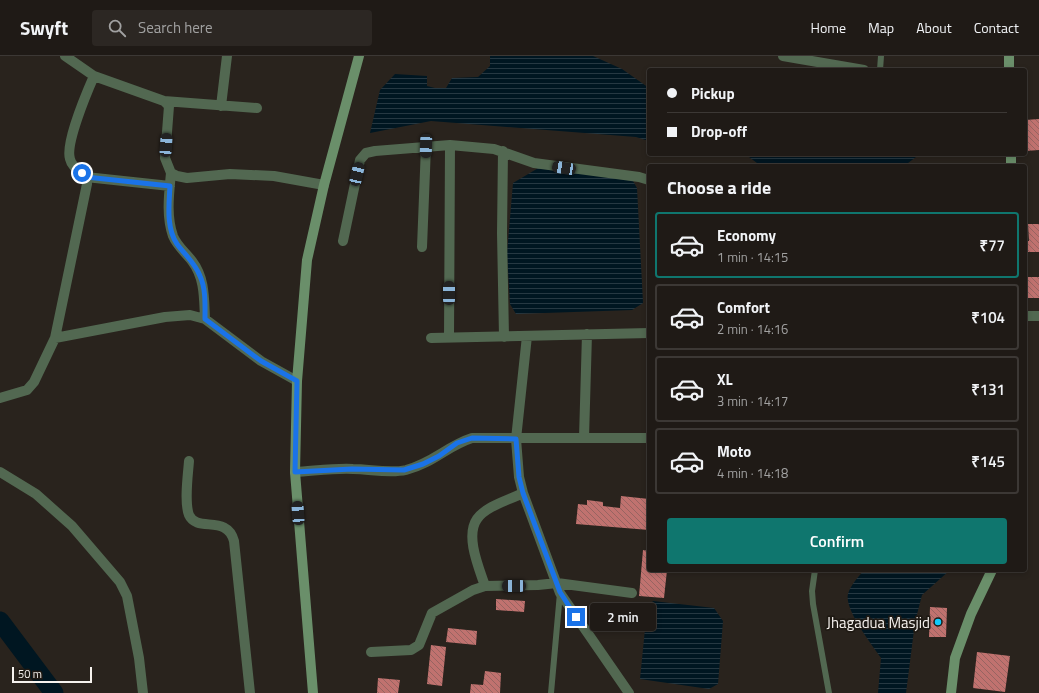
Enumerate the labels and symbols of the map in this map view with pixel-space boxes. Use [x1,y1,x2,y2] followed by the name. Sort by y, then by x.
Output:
[159,133,173,157] car
[420,134,432,158] car
[551,160,577,176] car
[348,161,366,187] car
[73,164,91,182] route start
[443,281,455,305] car
[291,501,305,525] car
[502,580,526,592] car
[590,603,656,631] callout: 2 min
[567,608,585,626] route end
[827,611,930,634] place label: Jhagadua Masjid
[933,617,943,627] marker: Jhagadua Masjid
[12,665,92,684] scale bar

